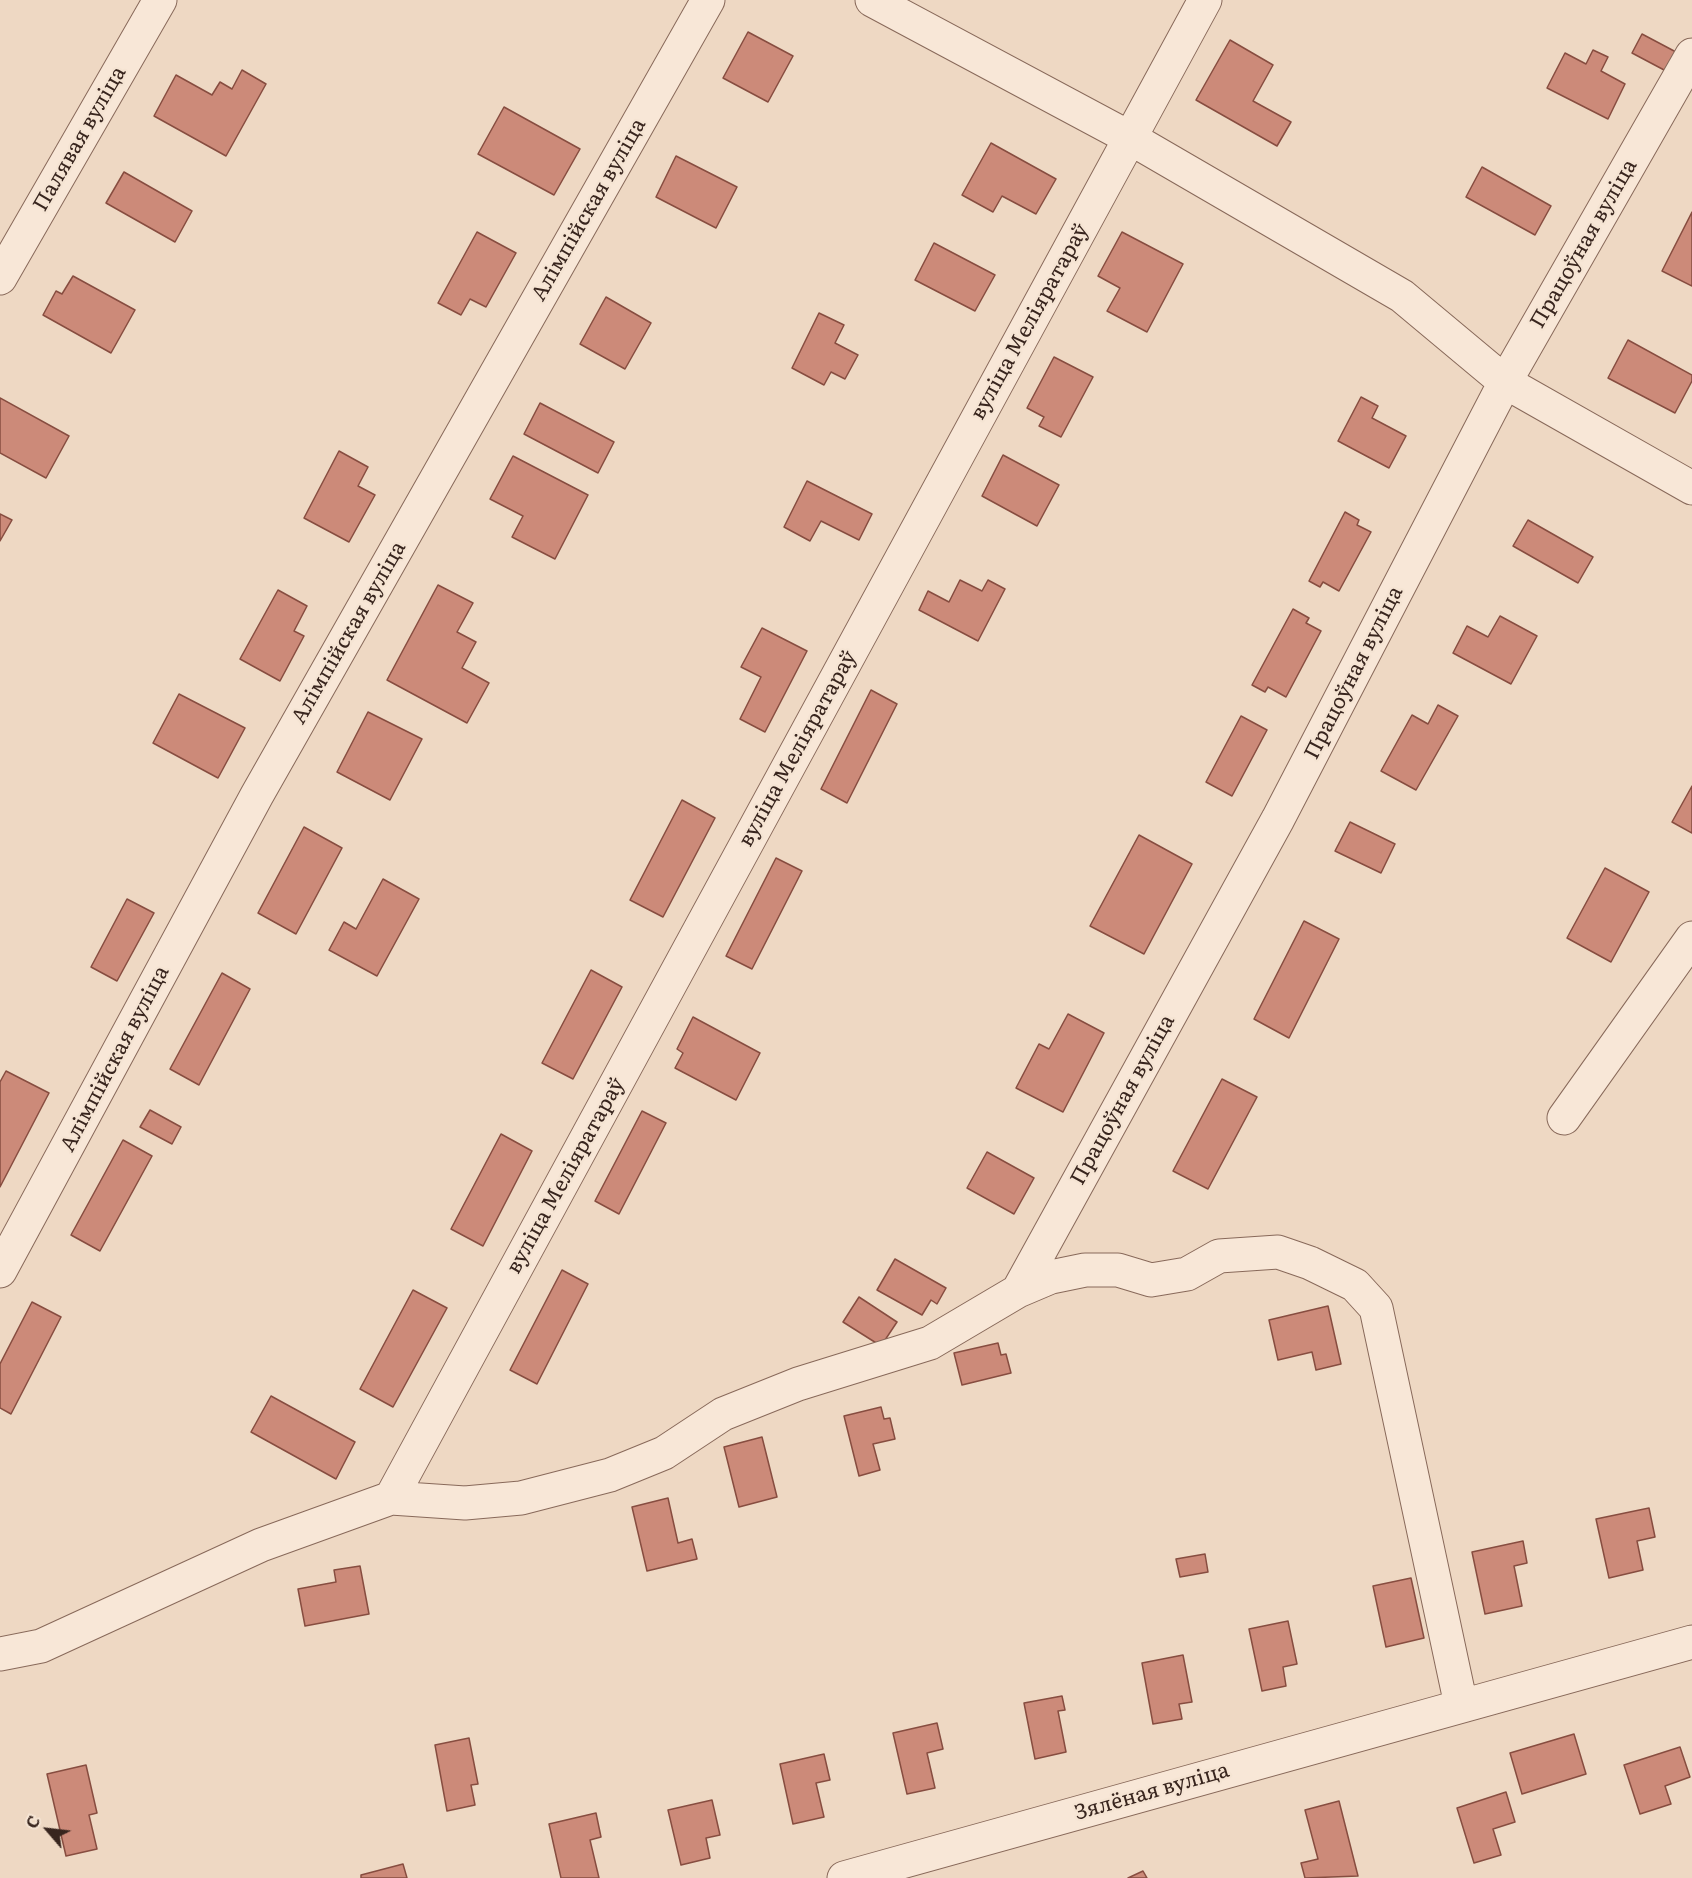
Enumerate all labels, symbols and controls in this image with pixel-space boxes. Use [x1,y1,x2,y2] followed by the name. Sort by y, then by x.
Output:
[28,62,132,216] street label: Палявая вуліца
[526,114,652,306] street label: Алімпійская вуліца
[1525,155,1643,333] street label: Працоўная вуліца
[966,220,1094,424] street label: вуліца Меліяратараў
[286,537,412,729] street label: Алімпійская вуліца
[1299,582,1409,764] street label: Працоўная вуліца
[734,647,862,851] street label: вуліца Меліяратараў
[55,962,175,1156] street label: Алімпійская вуліца
[1066,1010,1180,1190] street label: Працоўная вуліца
[502,1074,630,1278] street label: вуліца Меліяратараў
[1072,1758,1232,1826] street label: Зялёная вуліца
[18,1800,78,1860] north arrow
[19,1811,45,1832] text: С

